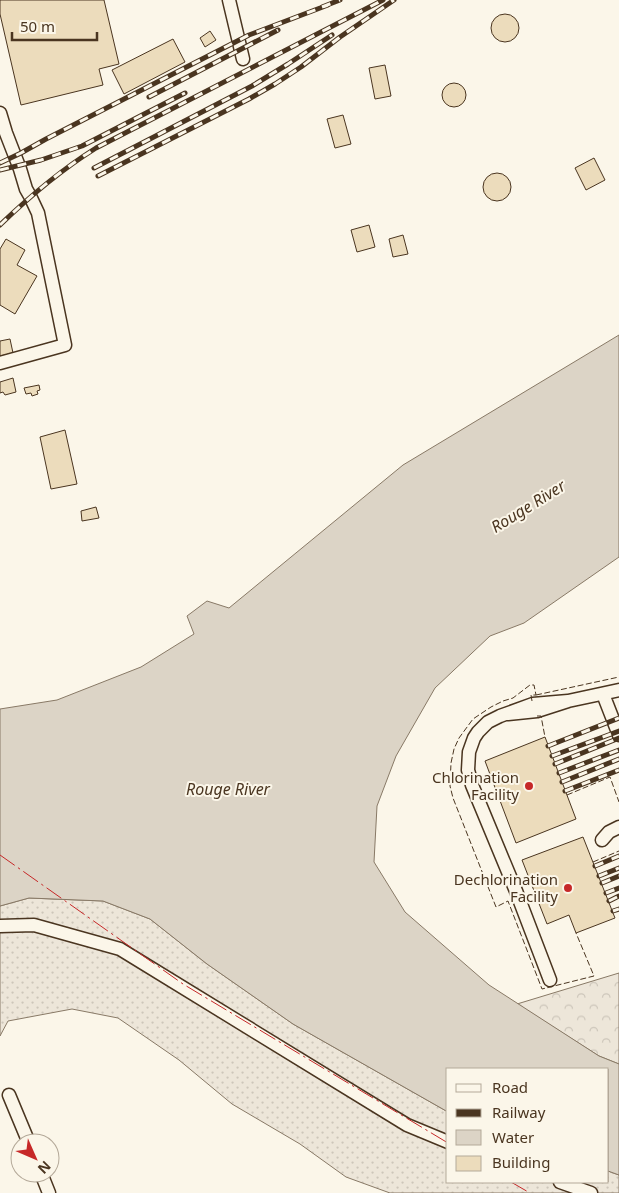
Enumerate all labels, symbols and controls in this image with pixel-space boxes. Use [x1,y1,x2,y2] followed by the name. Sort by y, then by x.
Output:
[12,10,98,42] scale bar
[20,16,55,36] text: 50 m
[487,474,570,538] water label: Rouge River
[432,767,519,804] place label: Chlorination Facility
[186,778,271,800] water label: Rouge River
[523,780,535,792] marker: Chlorination Facility
[454,869,558,906] place label: Dechlorination Facility
[562,882,574,894] marker: Dechlorination Facility
[446,1068,609,1183] legend
[492,1077,528,1097] text: Road
[492,1102,546,1122] text: Railway
[492,1127,534,1147] text: Water
[10,1133,60,1183] north arrow
[492,1152,550,1172] text: Building
[34,1157,55,1178] text: N

